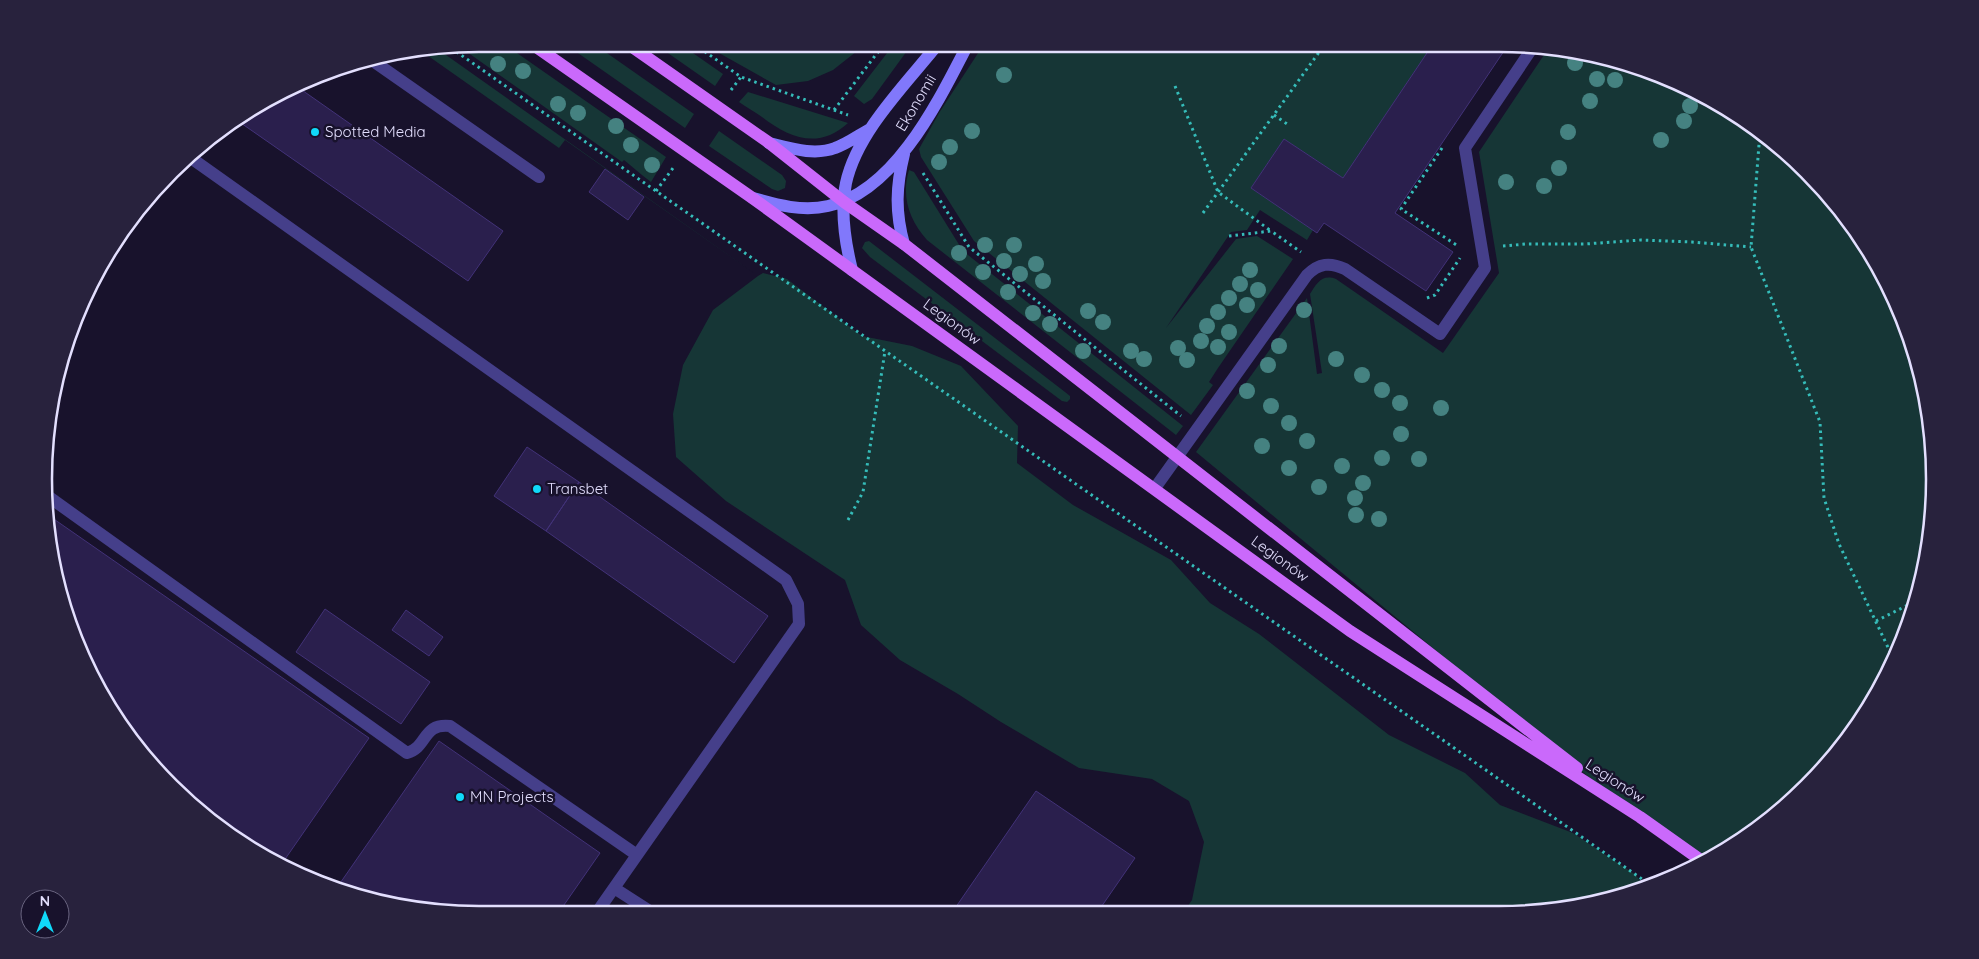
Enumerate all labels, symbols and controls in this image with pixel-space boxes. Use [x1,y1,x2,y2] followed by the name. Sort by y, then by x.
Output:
[891,71,940,135] street label: Ekonomii
[325,122,426,141] place label: Spotted Media
[309,126,321,138] marker: Spotted Media
[920,294,985,349] street label: Legionów
[547,479,608,498] place label: Transbet
[531,483,543,495] marker: Transbet
[1248,531,1313,586] street label: Legionów
[1582,754,1649,807] street label: Legionów
[470,787,554,806] place label: MN Projects
[454,791,466,803] marker: MN Projects
[20,889,70,939] north arrow
[40,892,50,910] text: N

